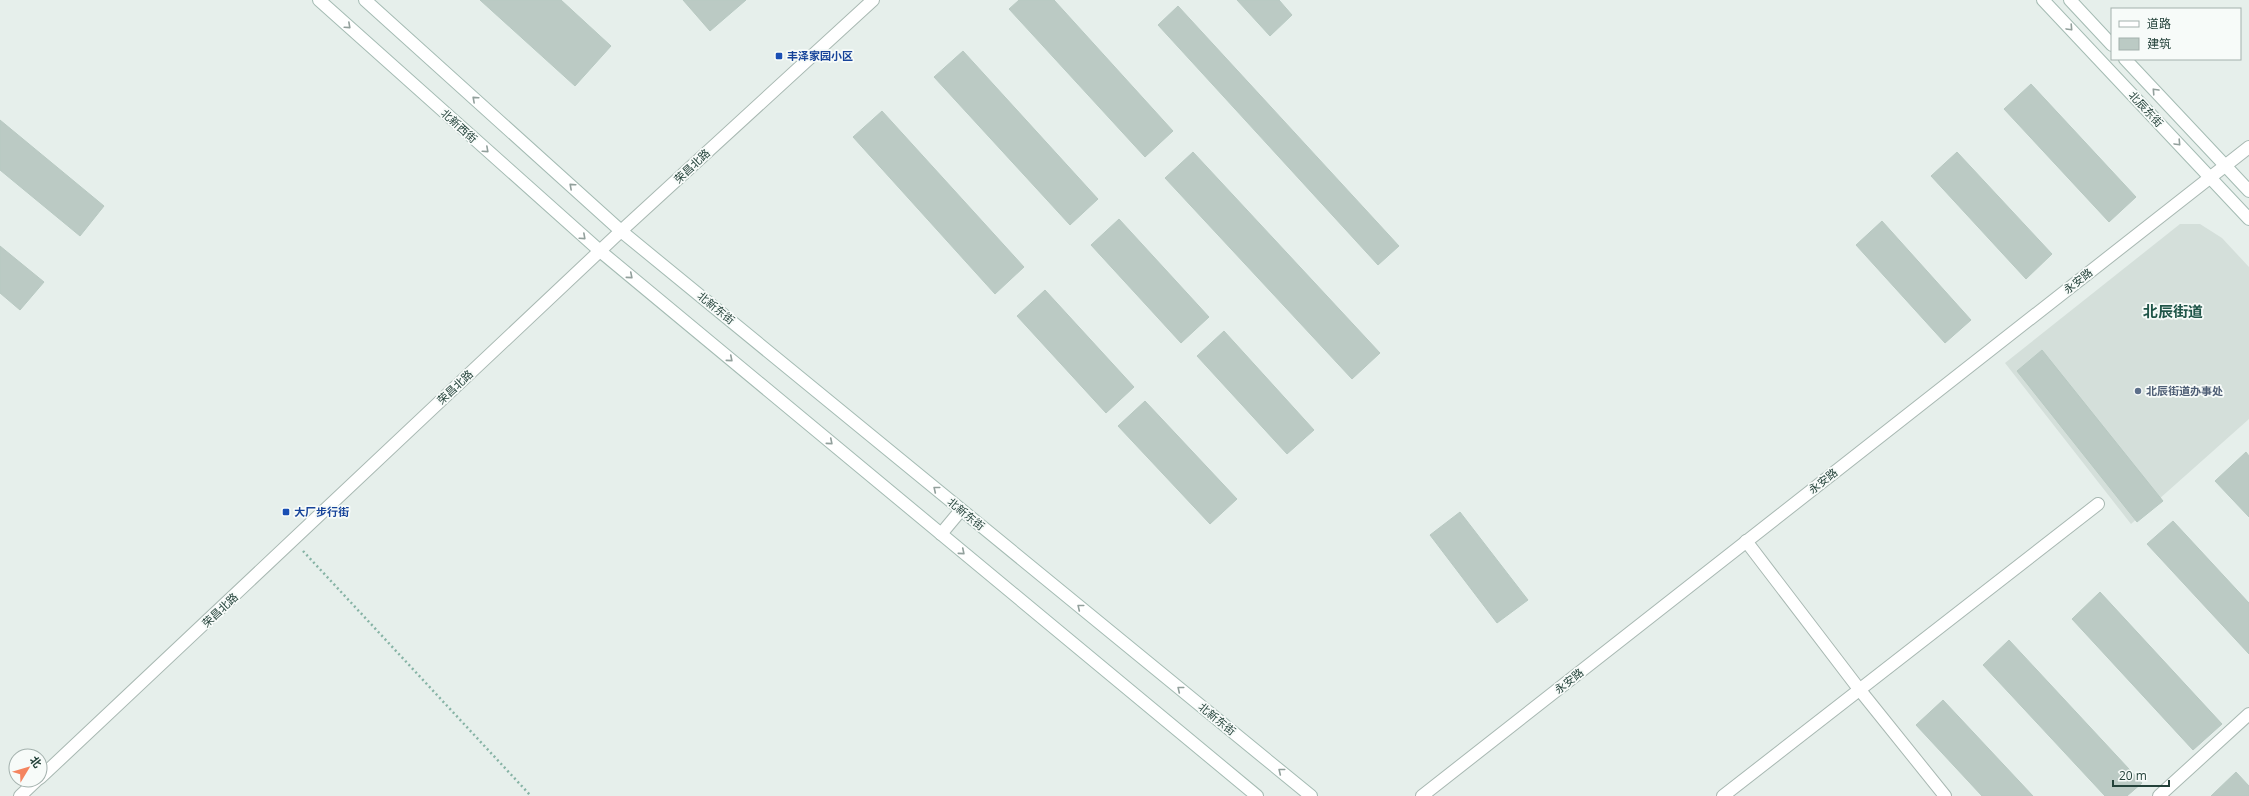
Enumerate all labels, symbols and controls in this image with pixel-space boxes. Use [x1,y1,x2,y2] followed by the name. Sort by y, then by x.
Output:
[2111,8,2241,60] legend
[2147,15,2171,32] text: 道路
[343,21,351,29] one-way arrow
[2065,23,2073,31] one-way arrow
[2147,35,2171,52] text: 建筑
[787,48,853,63] place label: 丰泽家园小区
[774,51,784,61] marker: 丰泽家园小区
[2126,87,2167,130] street label: 北辰东街
[2152,88,2160,96] one-way arrow
[472,96,480,104] one-way arrow
[438,105,481,146] street label: 北新西街
[2173,139,2180,146] one-way arrow
[482,145,489,152] one-way arrow
[670,145,713,186] street label: 荣昌北路
[569,184,576,191] one-way arrow
[579,232,586,239] one-way arrow
[2060,265,2095,297] street label: 永安路
[625,271,632,278] one-way arrow
[694,288,738,327] street label: 北新东街
[2143,301,2203,321] district label: 北辰街道
[725,354,732,361] one-way arrow
[433,366,476,407] street label: 荣昌北路
[2146,383,2223,398] place label: 北辰街道办事处
[2133,386,2143,396] marker: 北辰街道办事处
[825,437,832,444] one-way arrow
[1805,465,1840,497] street label: 永安路
[933,487,940,494] one-way arrow
[944,494,988,533] street label: 北新东街
[294,504,349,519] place label: 大厂步行街
[281,507,291,517] marker: 大厂步行街
[958,547,965,554] one-way arrow
[198,589,241,630] street label: 荣昌北路
[1077,605,1084,612] one-way arrow
[1551,665,1586,697] street label: 永安路
[1178,687,1185,694] one-way arrow
[1195,699,1239,738] street label: 北新东街
[8,748,48,788] north arrow
[27,753,46,770] text: 北
[2113,762,2169,788] scale bar
[2119,767,2147,784] text: 20 m
[1279,769,1286,776] one-way arrow

